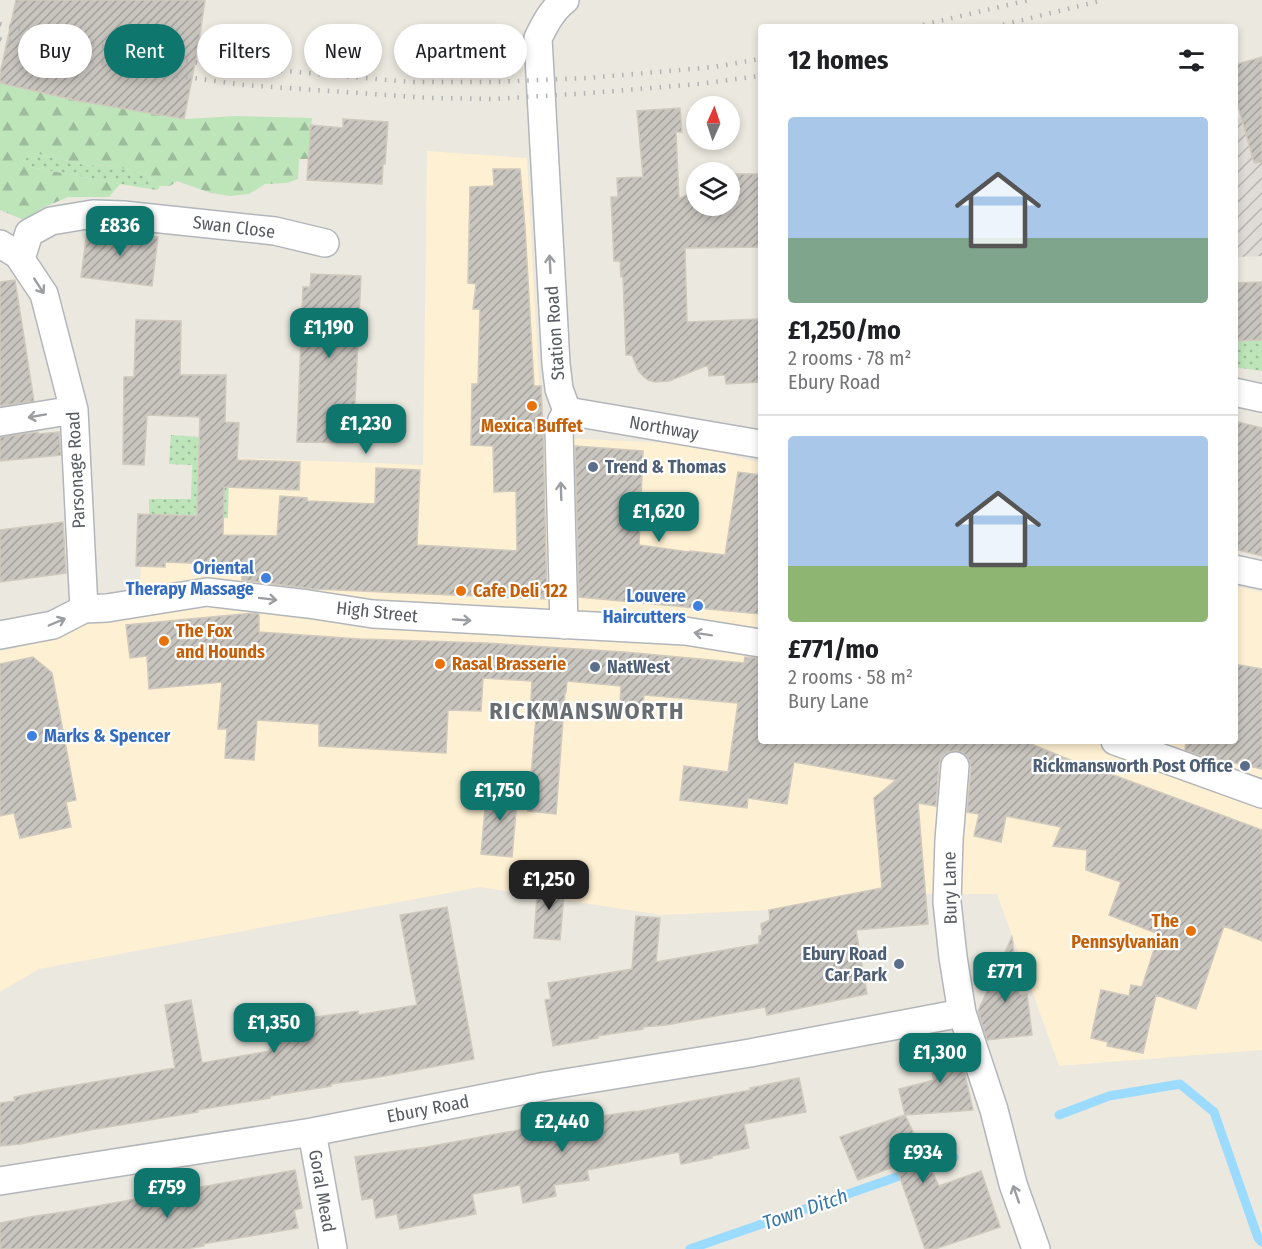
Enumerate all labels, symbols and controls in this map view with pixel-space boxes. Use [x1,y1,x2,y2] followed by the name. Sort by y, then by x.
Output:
[18,24,92,78] chip: Buy
[104,24,185,78] chip: Rent
[197,24,292,78] chip: Filters
[304,24,382,78] chip: New
[394,24,527,78] chip: Apartment
[1175,44,1208,77] icon: filters
[788,45,888,76] text: 12 homes
[686,96,740,150] north arrow
[686,96,740,216] map controls
[944,156,1052,264] icon: home
[686,162,740,216] button: layers
[84,206,156,257] pin: £836
[192,211,276,243] street label: Swan Close
[100,213,140,237] text: £836
[544,254,555,274] one-way arrow
[33,277,45,294] one-way arrow
[541,285,569,381] street label: Station Road
[280,308,378,359] pin: £1,190
[304,315,354,339] text: £1,190
[788,315,901,346] text: £1,250/mo
[788,346,911,370] text: 2 rooms · 78 m²
[788,370,881,394] text: Ebury Road
[525,399,539,413] marker: Mexica Buffet
[317,404,415,455] pin: £1,230
[28,411,47,422] one-way arrow
[62,411,90,529] street label: Parsonage Road
[340,411,392,435] text: £1,230
[628,411,700,445] street label: Northway
[481,415,584,437] place label: Mexica Buffet
[605,456,726,478] place label: Trend & Thomas
[586,460,600,474] marker: Trend & Thomas
[944,475,1052,583] icon: home
[555,482,566,502] one-way arrow
[610,492,708,543] pin: £1,620
[633,499,685,523] text: £1,620
[126,557,254,600] place label: Oriental Therapy Massage
[259,571,273,585] marker: Oriental Therapy Massage
[473,580,567,602] place label: Cafe Deli 122
[454,584,468,598] marker: Cafe Deli 122
[603,585,686,628] place label: Louvere Haircutters
[258,594,278,605] one-way arrow
[335,597,419,627] street label: High Street
[691,599,705,613] marker: Louvere Haircutters
[451,614,471,625] one-way arrow
[47,616,65,627] one-way arrow
[176,620,265,663] place label: The Fox and Hounds
[693,628,713,639] one-way arrow
[157,634,171,648] marker: The Fox and Hounds
[788,634,879,665] text: £771/mo
[452,653,566,675] place label: Rasal Brasserie
[607,656,671,678] place label: NatWest
[433,657,447,671] marker: Rasal Brasserie
[588,660,602,674] marker: NatWest
[788,665,913,689] text: 2 rooms · 58 m²
[788,689,869,713] text: Bury Lane
[489,697,685,725] district label: RICKMANSWORTH
[44,725,171,747] place label: Marks & Spencer
[25,729,39,743] marker: Marks & Spencer
[1033,755,1233,777] place label: Rickmansworth Post Office
[1238,759,1252,773] marker: Rickmansworth Post Office
[451,771,549,822] pin: £1,750
[474,778,526,802] text: £1,750
[938,851,962,925] street label: Bury Lane
[500,860,598,911] pin: £1,250
[523,867,575,891] text: £1,250
[1071,910,1179,953] place label: The Pennsylvanian
[1184,924,1198,938] marker: The Pennsylvanian
[802,943,888,986] place label: Ebury Road Car Park
[969,952,1041,1003] pin: £771
[892,957,906,971] marker: Ebury Road Car Park
[987,959,1023,983] text: £771
[225,1003,323,1054] pin: £1,350
[248,1010,300,1034] text: £1,350
[891,1033,989,1084] pin: £1,300
[913,1040,967,1064] text: £1,300
[385,1090,471,1128] street label: Ebury Road
[513,1102,611,1153] pin: £2,440
[535,1109,589,1133] text: £2,440
[887,1133,959,1184] pin: £934
[903,1140,943,1164] text: £934
[304,1148,340,1234] street label: Goral Mead
[131,1168,203,1219] pin: £759
[148,1175,186,1199] text: £759
[759,1183,851,1235] water label: Town Ditch
[1010,1185,1021,1204] one-way arrow

